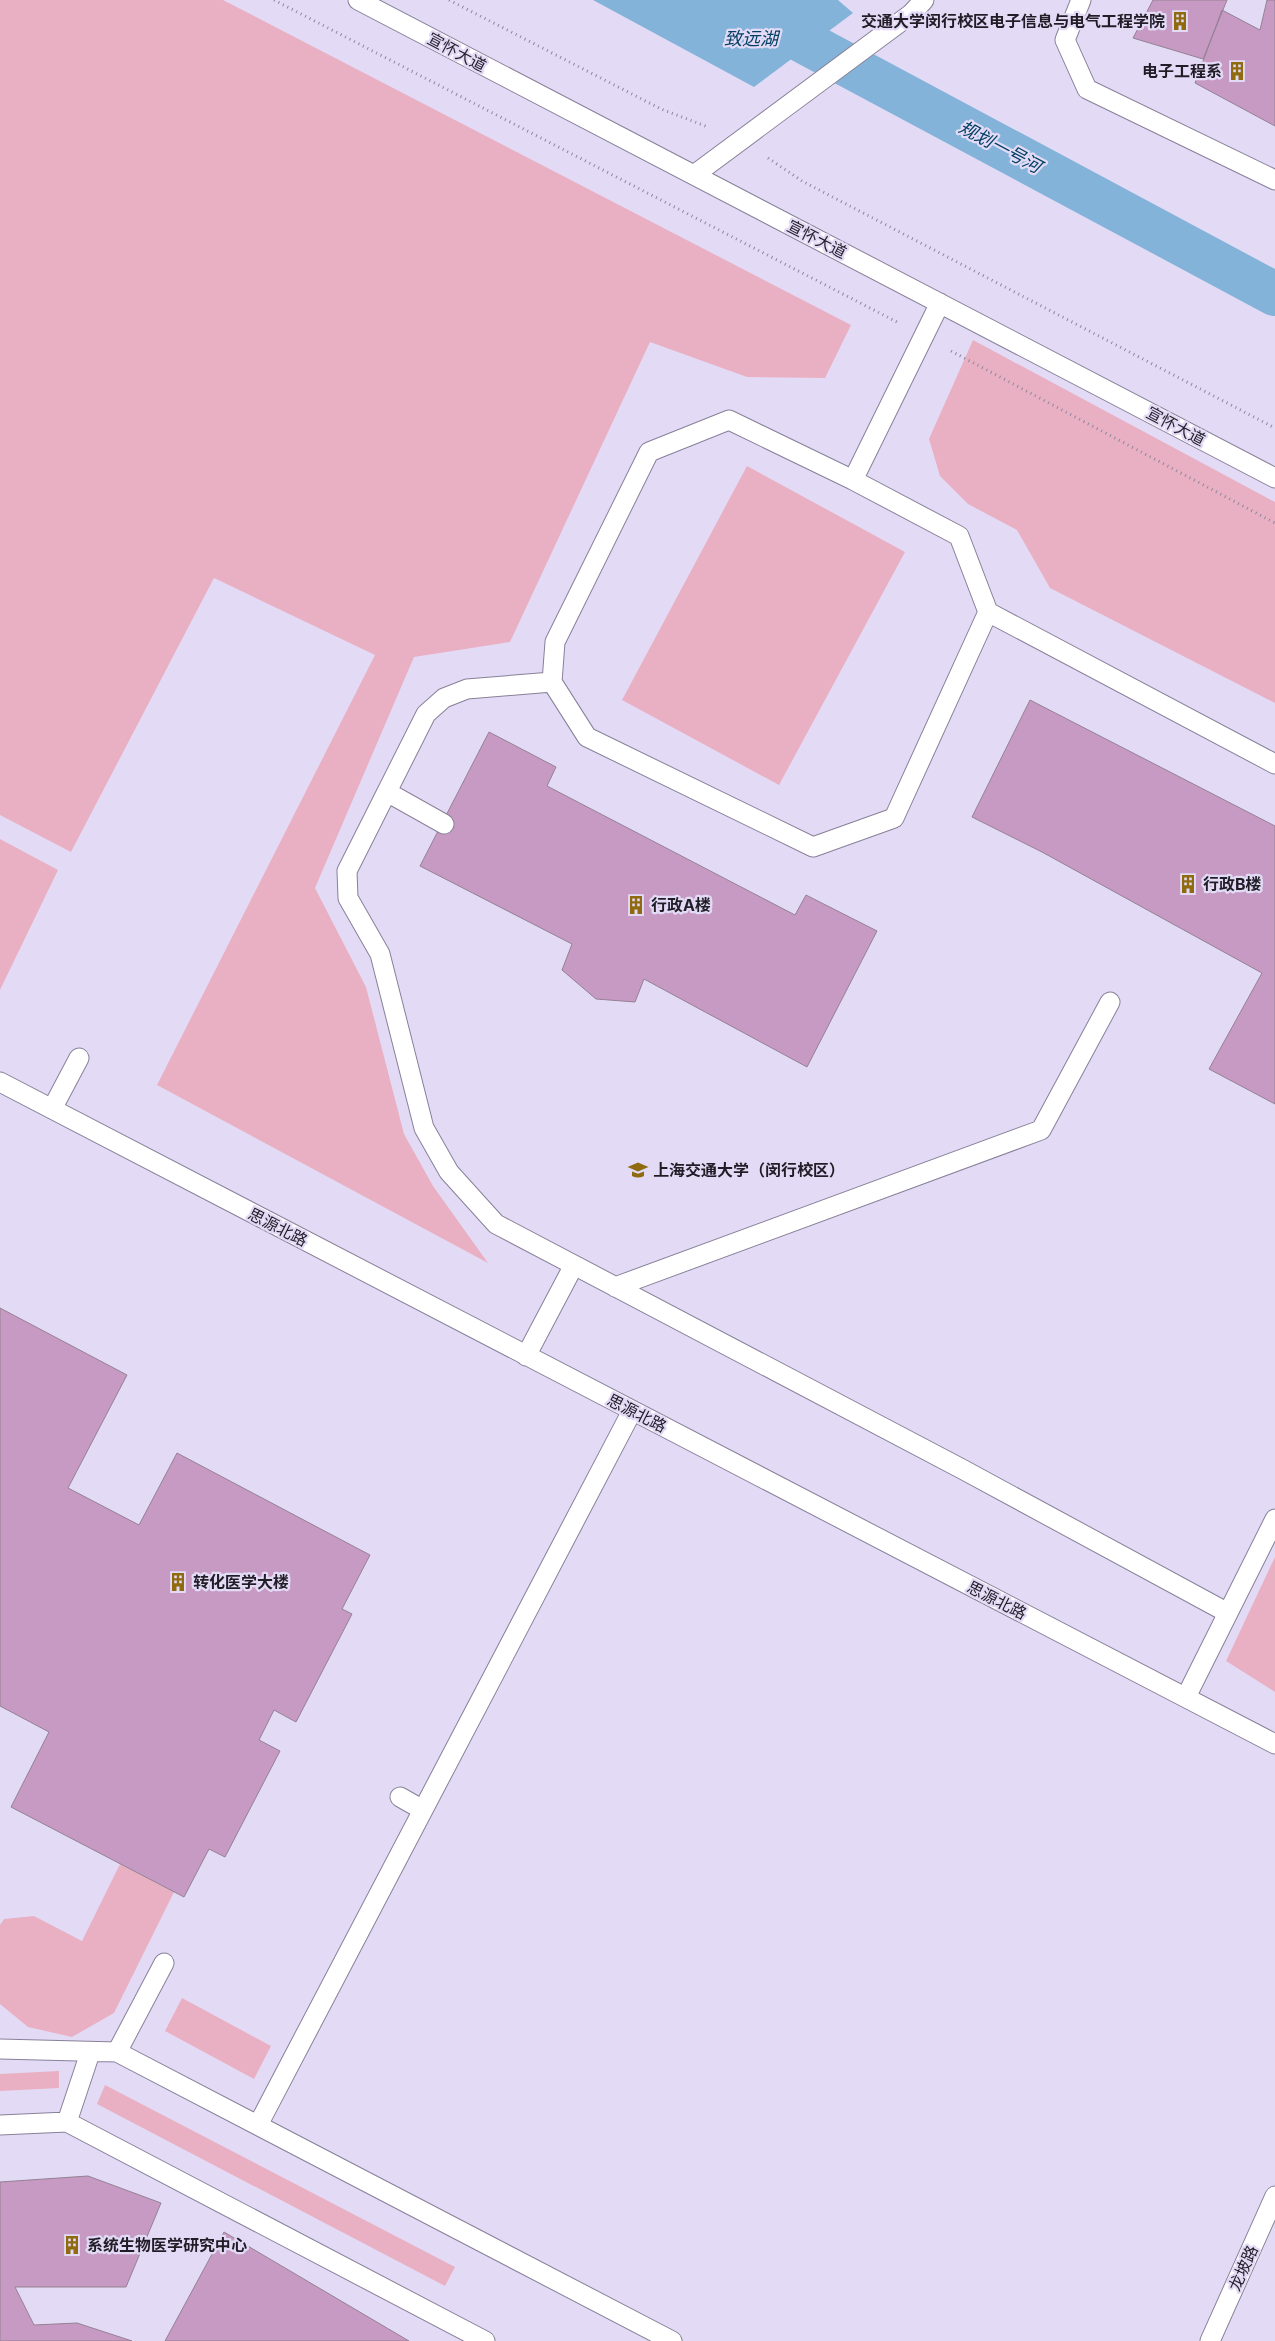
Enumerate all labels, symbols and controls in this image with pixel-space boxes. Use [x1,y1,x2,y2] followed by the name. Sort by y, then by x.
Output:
[1169,10,1191,32] building icon: 交通大学闵行校区电子信息与电气工程学院
[861,11,1165,31] place label: 交通大学闵行校区电子信息与电气工程学院
[424,28,490,76] street label: 宣怀大道
[724,28,781,49] water label: 致远湖
[1226,60,1248,82] building icon: 电子工程系
[1142,61,1222,81] place label: 电子工程系
[956,116,1048,178] water label: 规划一号河
[784,216,850,262] street label: 宣怀大道
[1143,402,1209,450] street label: 宣怀大道
[1177,873,1199,895] building icon: 行政B楼
[1203,874,1262,894] place label: 行政B楼
[625,894,647,916] building icon: 行政A楼
[651,895,711,915] place label: 行政A楼
[627,1159,649,1181] school or university icon: 上海交通大学（闵行校区）
[653,1160,845,1180] place label: 上海交通大学（闵行校区）
[245,1204,311,1250] street label: 思源北路
[604,1390,670,1436] street label: 思源北路
[167,1571,189,1593] building icon: 转化医学大楼
[193,1572,289,1592] place label: 转化医学大楼
[964,1577,1030,1623] street label: 思源北路
[61,2234,83,2256] building icon: 系统生物医学研究中心
[87,2235,247,2255] place label: 系统生物医学研究中心
[1224,2242,1262,2294] street label: 龙坡路

